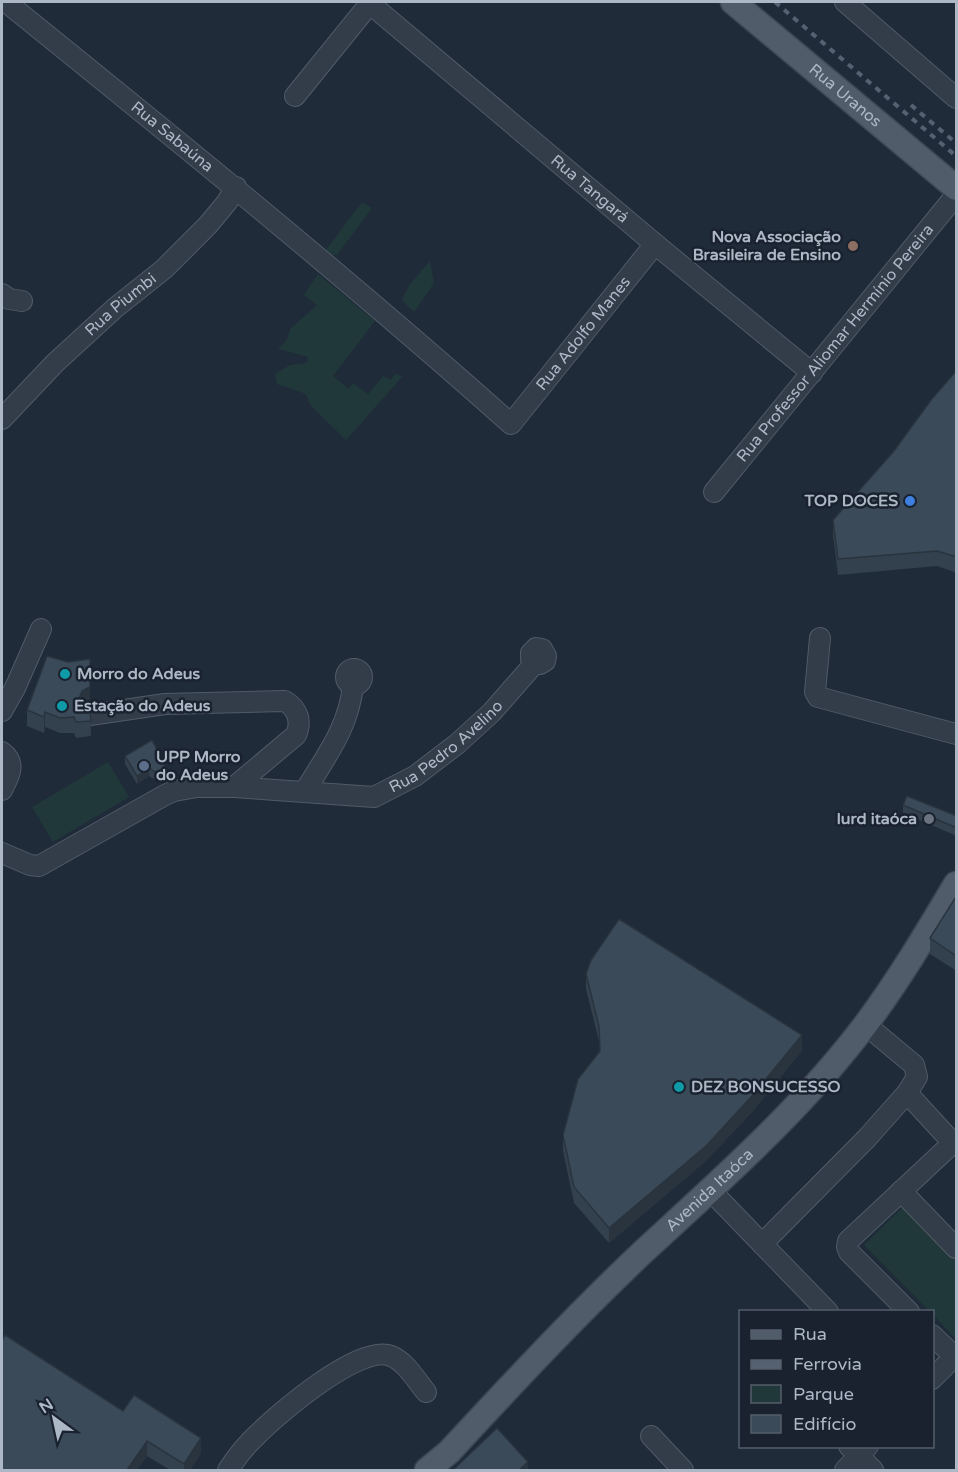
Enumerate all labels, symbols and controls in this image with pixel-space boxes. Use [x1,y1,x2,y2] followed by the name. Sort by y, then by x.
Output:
[805,59,885,132] street label: Rua Uranos
[127,97,218,176] street label: Rua Sabaúna
[547,150,633,227] street label: Rua Tangará
[732,220,938,466] street label: Rua Professor Aliomar Hermínio Pereira
[693,227,841,265] place label: Nova Associação Brasileira de Ensino
[846,239,860,253] marker: Nova Associação Brasileira de Ensino
[81,269,161,341] street label: Rua Piumbi
[532,272,635,395] street label: Rua Adolfo Manes
[804,491,898,511] place label: TOP DOCES
[903,494,917,508] marker: TOP DOCES
[77,664,200,684] place label: Morro do Adeus
[58,667,72,681] marker: Morro do Adeus
[74,696,211,716] place label: Estação do Adeus
[386,696,507,798] street label: Rua Pedro Avelino
[55,699,69,713] marker: Estação do Adeus
[156,747,241,785] place label: UPP Morro do Adeus
[137,759,151,773] marker: UPP Morro do Adeus
[836,809,917,829] place label: Iurd itaóca
[922,812,936,826] marker: Iurd itaóca
[691,1077,841,1097] place label: DEZ BONSUCESSO
[672,1080,686,1094] marker: DEZ BONSUCESSO
[662,1144,758,1236] street label: Avenida Itaóca
[739,1310,934,1448] legend
[793,1323,827,1345] text: Rua
[793,1353,862,1375] text: Ferrovia
[793,1383,854,1405] text: Parque
[24,1388,84,1448] north arrow
[36,1394,57,1418] text: N
[793,1413,857,1435] text: Edifício

